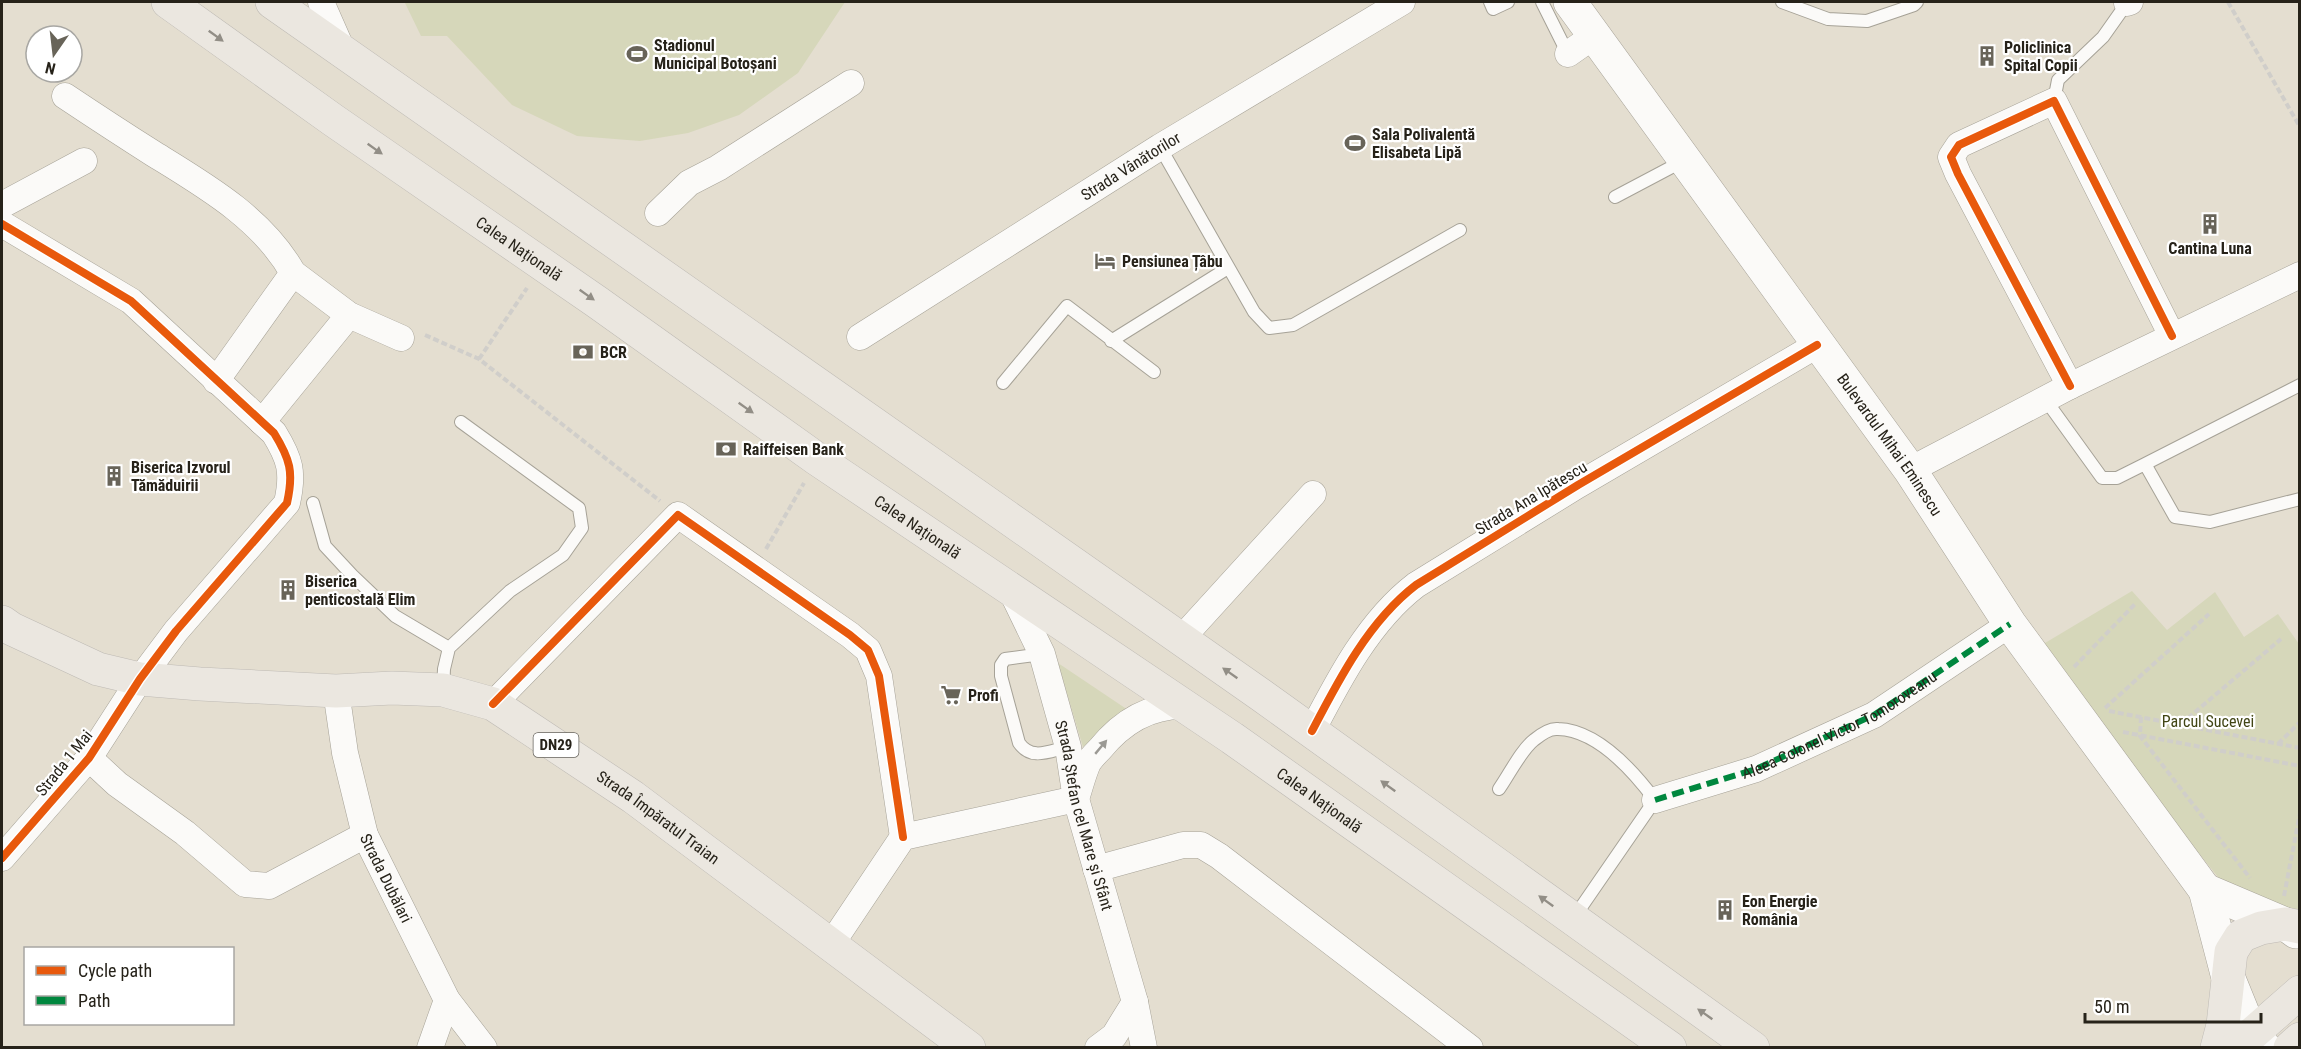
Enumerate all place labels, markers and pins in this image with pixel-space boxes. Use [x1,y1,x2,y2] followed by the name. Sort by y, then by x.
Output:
[654,36,777,73] place label: Stadionul Municipal Botoșani
[2004,38,2078,75] place label: Policlinica Spital Copii
[625,42,649,66] sports icon: Stadionul Municipal Botoșani
[1975,44,1999,68] building icon: Policlinica Spital Copii
[1372,125,1476,162] place label: Sala Polivalentă Elisabeta Lipă
[1343,131,1367,155] sports icon: Sala Polivalentă Elisabeta Lipă
[2198,212,2222,236] building icon: Cantina Luna
[2168,239,2252,258] place label: Cantina Luna
[1093,249,1117,273] hotel icon: Pensiunea Țâbu
[1122,252,1223,271] place label: Pensiunea Țâbu
[571,340,595,364] bank icon: BCR
[600,343,627,362] place label: BCR
[714,437,738,461] bank icon: Raiffeisen Bank
[743,440,844,459] place label: Raiffeisen Bank
[131,458,231,495] place label: Biserica Izvorul Tămăduirii
[102,464,126,488] building icon: Biserica Izvorul Tămăduirii
[305,572,416,609] place label: Biserica penticostală Elim
[276,578,300,602] building icon: Biserica penticostală Elim
[939,683,963,707] supermarket icon: Profi
[968,686,999,705] place label: Profi
[1742,892,1818,929] place label: Eon Energie România
[1713,898,1737,922] building icon: Eon Energie România

